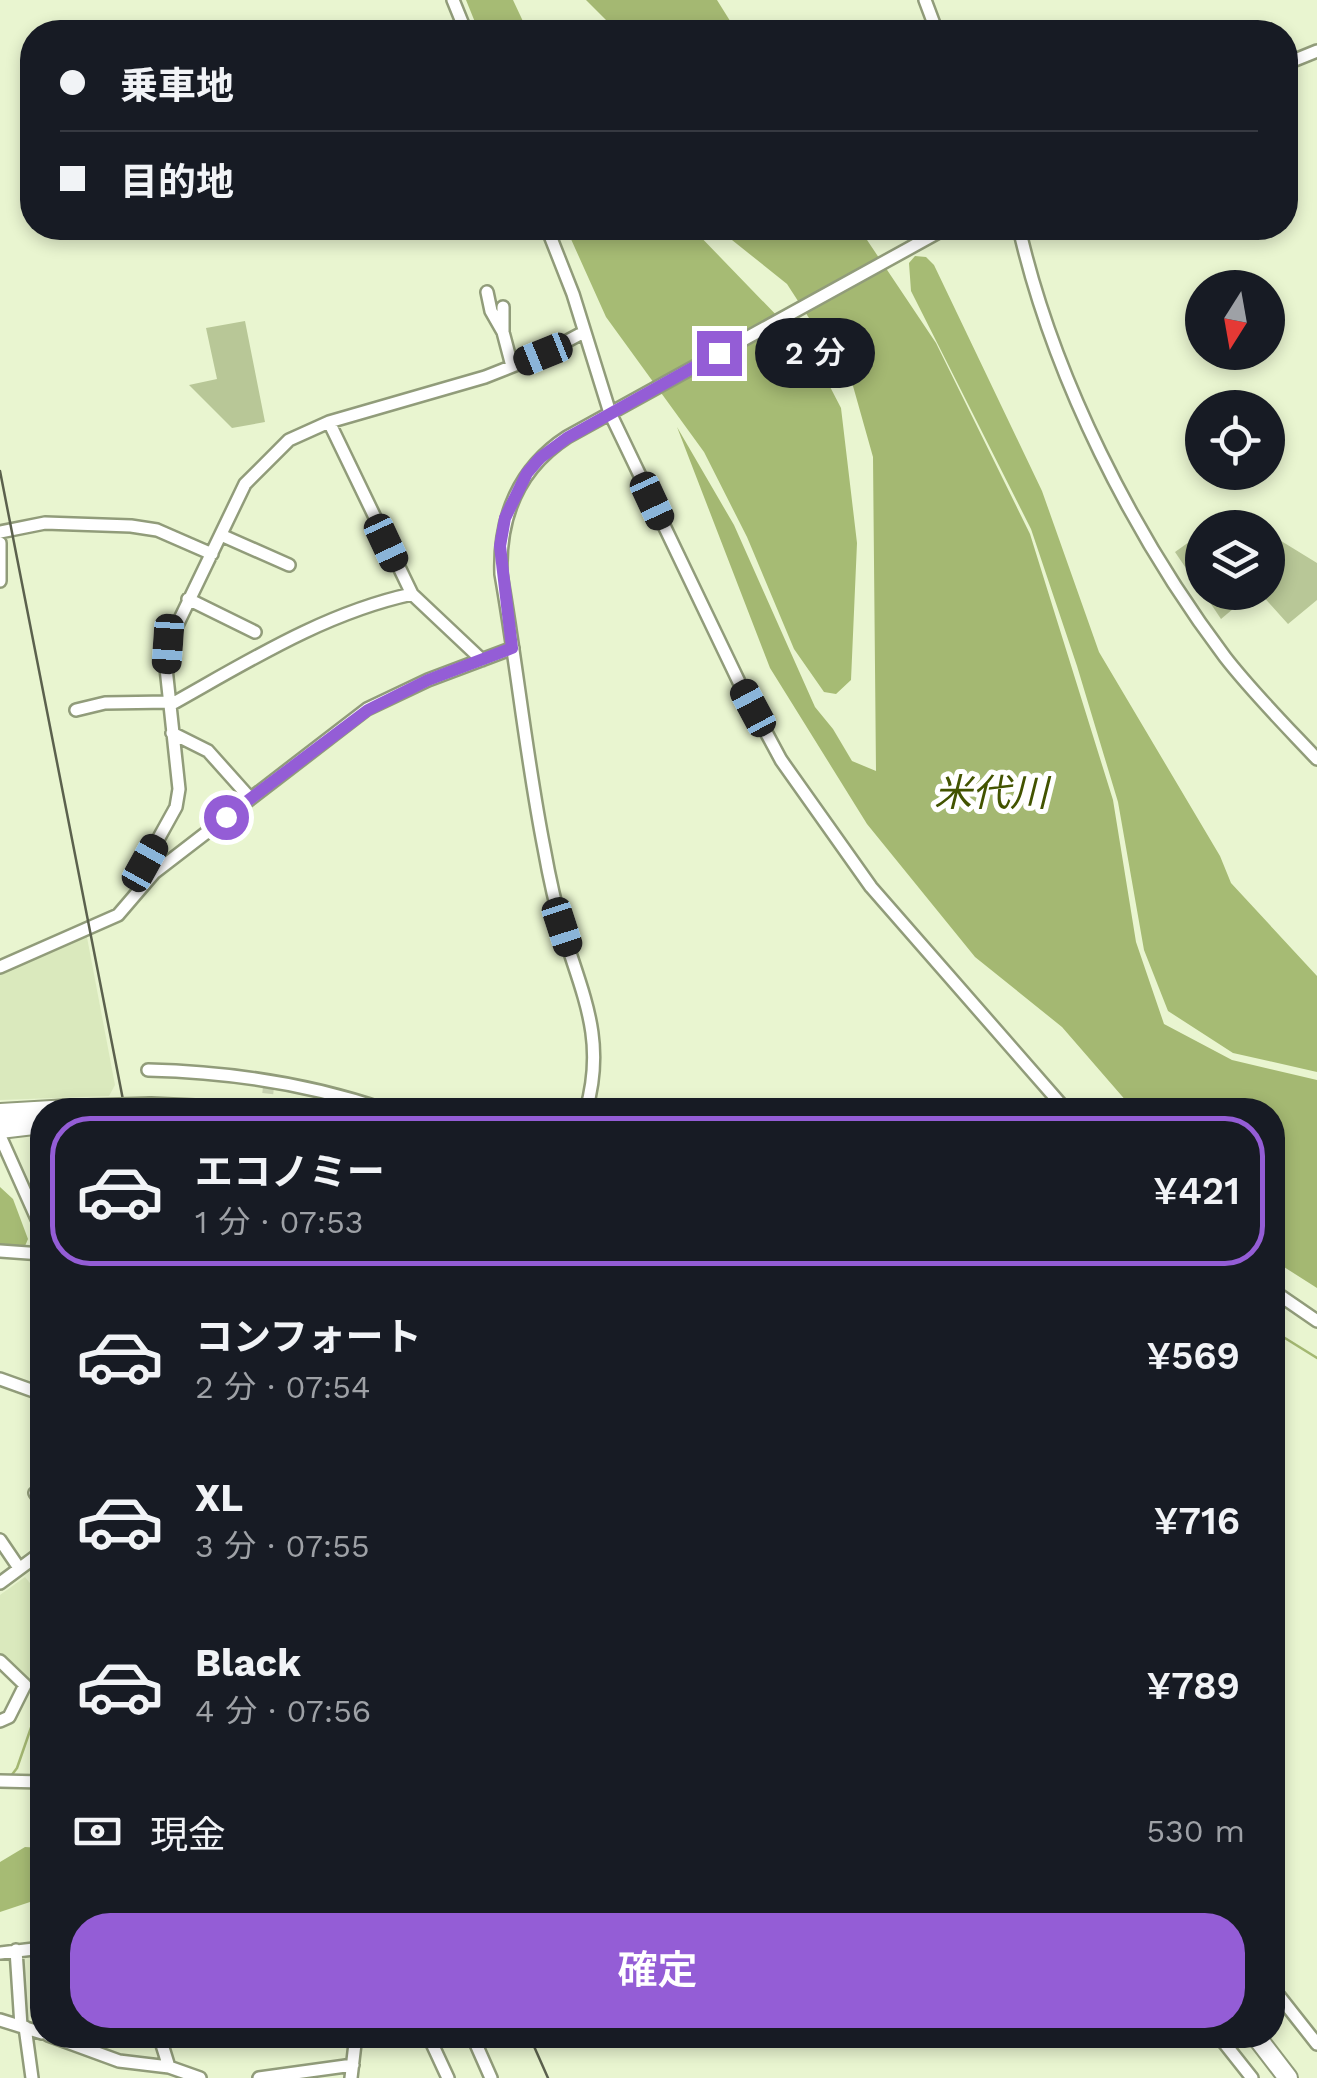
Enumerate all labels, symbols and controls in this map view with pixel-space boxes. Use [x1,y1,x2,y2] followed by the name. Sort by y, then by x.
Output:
[120,64,234,108] text: 乗車地
[120,160,234,204] text: 目的地
[1185,270,1285,370] north arrow
[1185,270,1285,610] map controls
[754,318,874,388] callout: 2 分
[510,329,576,379] car
[697,331,742,376] route end
[785,334,845,372] text: 2 分
[1185,390,1285,490] button: locate
[626,467,678,535] car
[360,509,412,577] car
[1185,510,1285,610] button: layers
[151,613,185,675] car
[726,674,780,742] car
[934,771,1052,815] water label: 米代川
[204,795,249,840] route start
[117,829,173,897] car
[538,894,586,960] car
[75,1146,165,1236] icon: car
[195,1150,385,1194] text: エコノミー
[1153,1169,1240,1213] text: ¥421
[195,1203,363,1241] text: 1 分 · 07:53
[75,1311,165,1401] icon: car
[195,1315,422,1359] text: コンフォート
[1146,1334,1240,1378] text: ¥569
[195,1368,371,1406] text: 2 分 · 07:54
[75,1476,165,1566] icon: car
[195,1476,243,1520] text: XL
[1154,1499,1240,1543] text: ¥716
[195,1527,370,1565] text: 3 分 · 07:55
[75,1641,165,1731] icon: car
[195,1641,301,1685] text: Black
[1147,1664,1240,1708] text: ¥789
[195,1692,371,1730] text: 4 分 · 07:56
[70,1804,125,1859] icon: cash
[1146,1812,1245,1850] text: 530 m
[150,1813,226,1857] text: 現金
[70,1913,1245,2028] button: 確定

